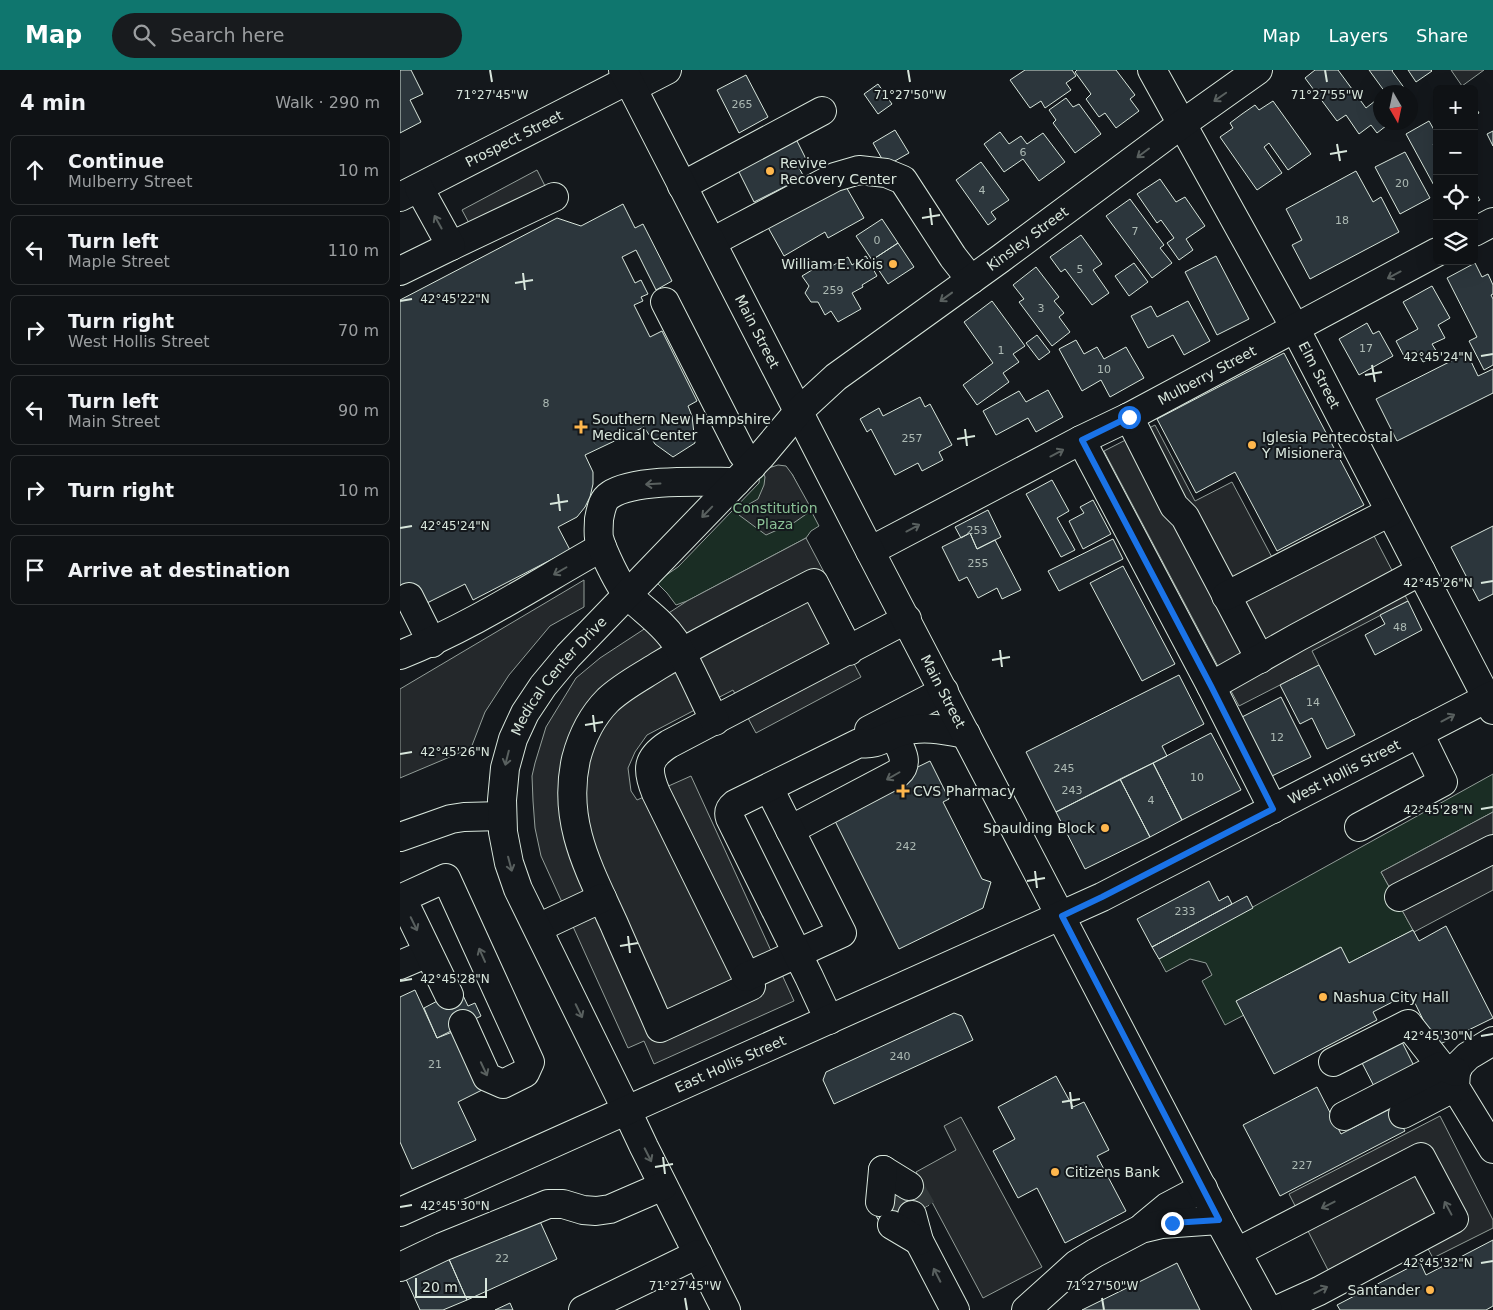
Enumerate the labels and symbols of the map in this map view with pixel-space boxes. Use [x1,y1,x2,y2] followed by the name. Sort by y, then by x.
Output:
[1373,85,1418,130] north arrow
[456,88,528,102] text: 71°27'45"W
[874,88,946,102] text: 71°27'50"W
[1291,88,1363,102] text: 71°27'55"W
[1213,92,1227,102] one-way arrow
[732,98,753,111] house number: 265
[462,107,566,170] street label: Prospect Street
[1020,146,1027,159] house number: 6
[1136,148,1150,158] one-way arrow
[780,155,897,187] place label: Revive Recovery Center
[764,165,776,177] marker: Revive Recovery Center
[1395,177,1409,190] house number: 20
[979,184,986,197] house number: 4
[984,203,1072,274] street label: Kinsley Street
[1335,214,1349,227] house number: 18
[432,215,442,230] one-way arrow
[1132,225,1139,238] house number: 7
[874,234,881,247] house number: 0
[781,256,883,272] place label: William E. Kois
[887,258,899,270] marker: William E. Kois
[1077,263,1084,276] house number: 5
[1387,271,1401,281] one-way arrow
[823,284,844,297] house number: 259
[420,292,490,306] text: 42°45'22"N
[732,292,783,371] street label: Main Street
[940,292,953,303] one-way arrow
[1038,302,1045,315] house number: 3
[1295,339,1344,412] street label: Elm Street
[1155,342,1259,408] street label: Mulberry Street
[1359,342,1373,355] house number: 17
[998,344,1005,357] house number: 1
[1403,350,1473,364] text: 42°45'24"N
[1097,363,1111,376] house number: 10
[543,397,550,410] house number: 8
[1118,406,1141,429] route start
[592,411,771,443] place label: Southern New Hampshire Medical Center
[574,420,588,434] marker: Southern New Hampshire Medical Center
[1261,429,1393,461] place label: Iglesia Pentecostal Y Misionera
[902,432,923,445] house number: 257
[1246,439,1258,451] marker: Iglesia Pentecostal Y Misionera
[1049,447,1064,457] one-way arrow
[645,479,661,488] one-way arrow
[732,500,818,532] park label: Constitution Plaza
[701,506,713,519] one-way arrow
[420,519,490,533] text: 42°45'24"N
[906,523,921,533] one-way arrow
[967,524,988,537] house number: 253
[968,557,989,570] house number: 255
[553,566,567,576] one-way arrow
[1403,576,1473,590] text: 42°45'26"N
[508,613,610,738] street label: Medical Center Drive
[1393,621,1407,634] house number: 48
[918,652,969,731] street label: Main Street
[1306,696,1320,709] house number: 14
[1440,713,1455,722] one-way arrow
[1270,731,1284,744] house number: 12
[1285,736,1403,807] street label: West Hollis Street
[420,745,490,759] text: 42°45'26"N
[502,749,511,765] one-way arrow
[1054,762,1075,775] house number: 245
[885,771,900,781] one-way arrow
[1190,771,1204,784] house number: 10
[913,783,1015,799] place label: CVS Pharmacy
[1062,784,1083,797] house number: 243
[897,785,909,797] marker: CVS Pharmacy
[1148,794,1155,807] house number: 4
[1403,803,1473,817] text: 42°45'28"N
[983,820,1096,836] place label: Spaulding Block
[1099,822,1111,834] marker: Spaulding Block
[896,840,917,853] house number: 242
[506,856,515,872] one-way arrow
[1175,905,1196,918] house number: 233
[410,916,419,931] one-way arrow
[476,948,486,963] one-way arrow
[420,972,490,986] text: 42°45'28"N
[1333,989,1449,1005] place label: Nashua City Hall
[1317,991,1329,1003] marker: Nashua City Hall
[574,1003,584,1018] one-way arrow
[1403,1029,1473,1043] text: 42°45'30"N
[672,1032,789,1096] street label: East Hollis Street
[890,1050,911,1063] house number: 240
[428,1058,442,1071] house number: 21
[479,1061,489,1076] one-way arrow
[644,1147,653,1162] one-way arrow
[1292,1159,1313,1172] house number: 227
[1065,1164,1161,1180] place label: Citizens Bank
[1049,1166,1061,1178] marker: Citizens Bank
[420,1199,490,1213] text: 42°45'30"N
[1321,1201,1336,1210] one-way arrow
[1443,1202,1453,1216] one-way arrow
[1161,1212,1184,1235] route end
[495,1252,509,1265] house number: 22
[1403,1256,1473,1270] text: 42°45'32"N
[932,1268,942,1283] one-way arrow
[415,1275,488,1298] scale bar
[649,1279,721,1293] text: 71°27'45"W
[1066,1279,1138,1293] text: 71°27'50"W
[1347,1282,1420,1298] place label: Santander
[1424,1284,1436,1296] marker: Santander
[1313,1285,1328,1294] one-way arrow

